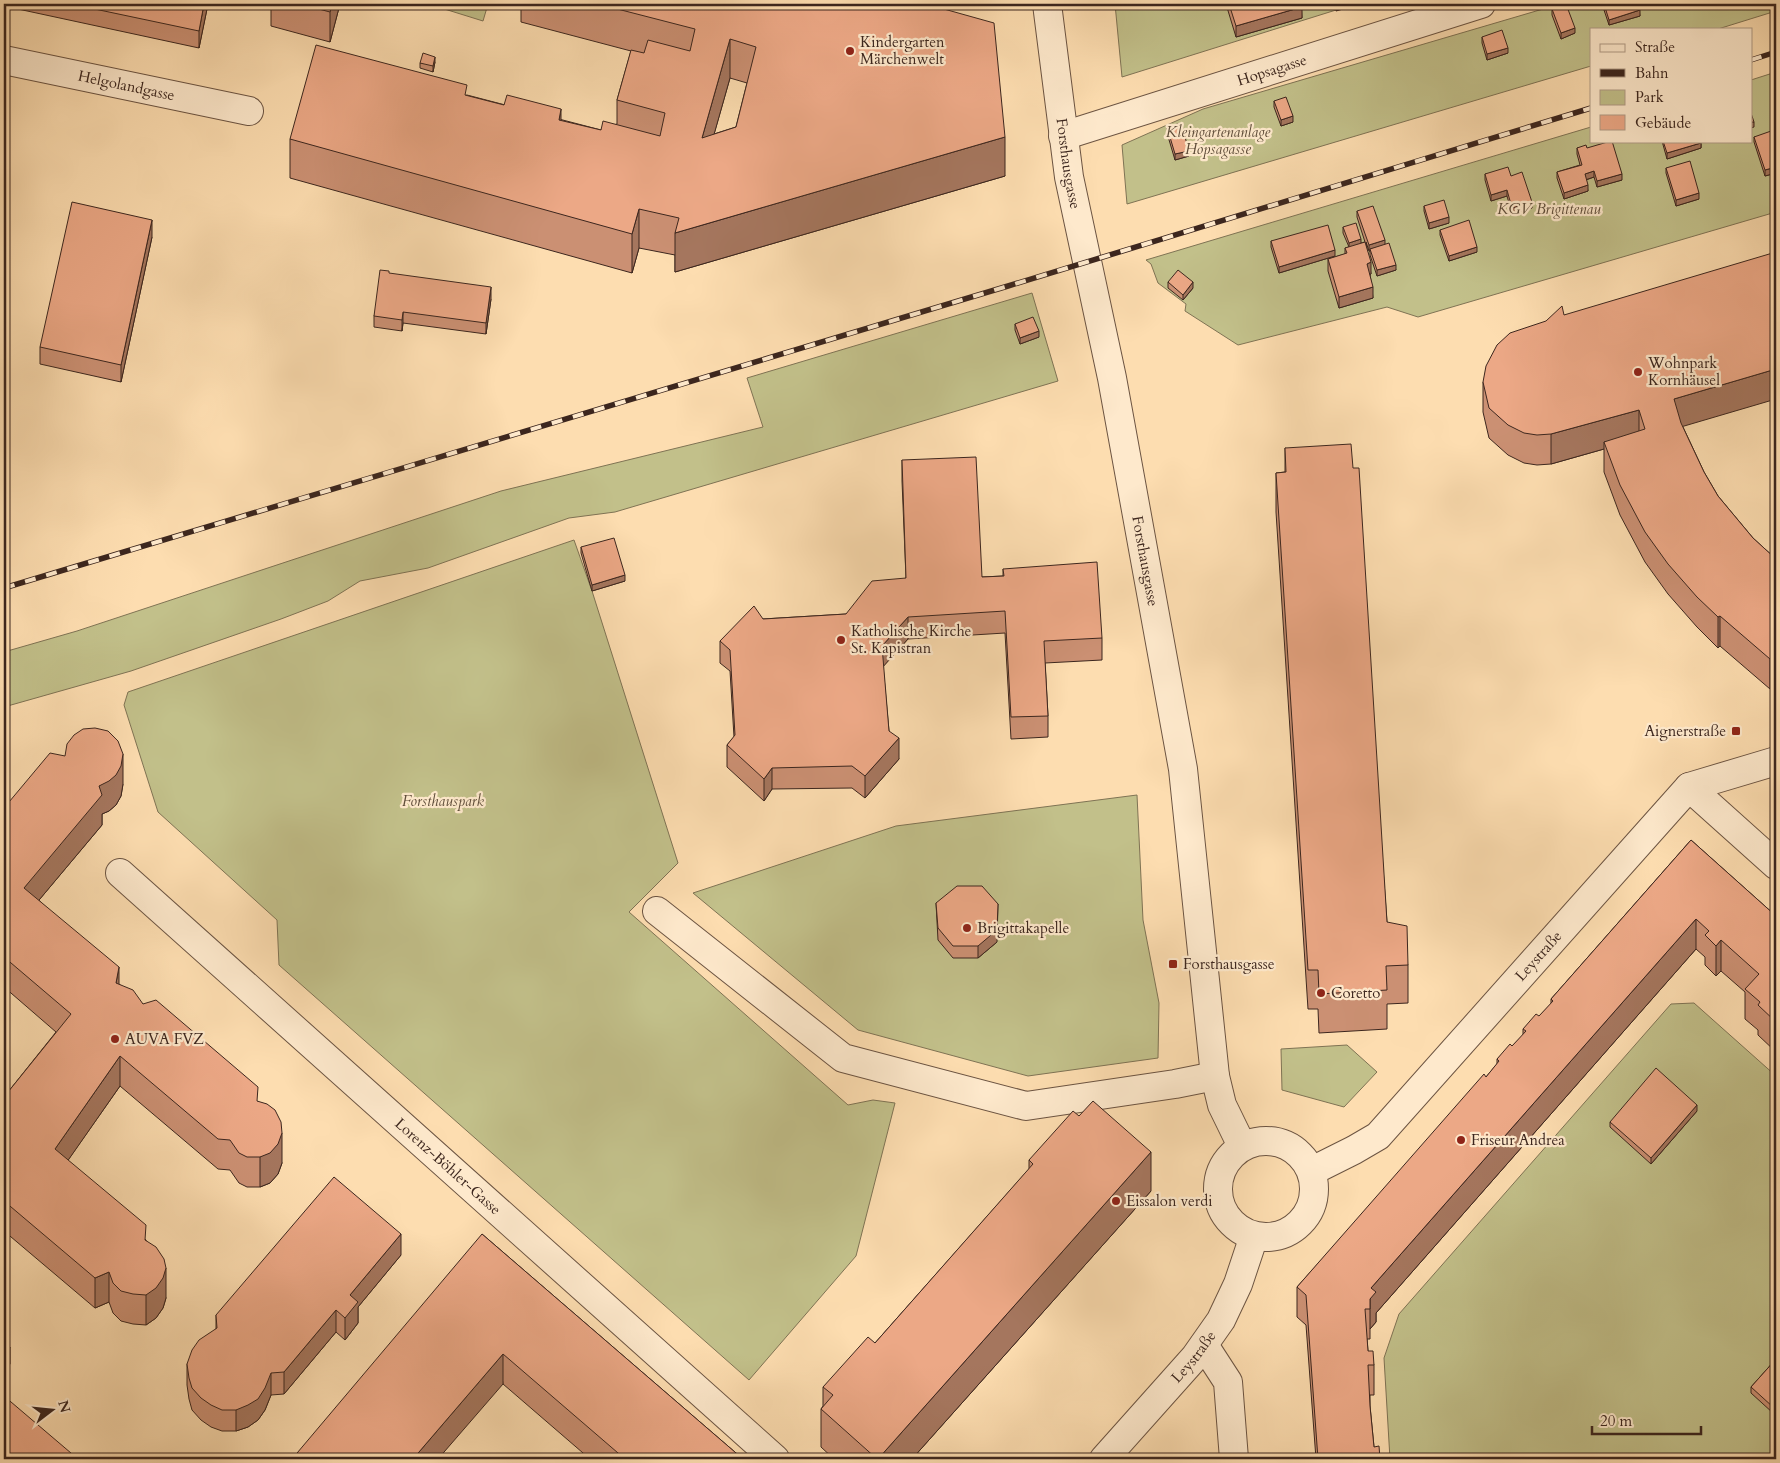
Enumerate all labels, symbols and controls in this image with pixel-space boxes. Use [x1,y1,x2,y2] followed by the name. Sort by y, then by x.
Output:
[1590,28,1752,142] legend
[860,32,945,69] place label: Kindergarten Märchenwelt
[1635,37,1675,57] text: Straße
[844,45,856,57] marker: Kindergarten Märchenwelt
[1235,50,1309,90] street label: Hopsagasse
[1635,63,1669,83] text: Bahn
[76,66,177,105] street label: Helgolandgasse
[1635,87,1664,107] text: Park
[1635,113,1692,133] text: Gebäude
[1052,117,1086,211] street label: Forsthausgasse
[1166,122,1270,159] park label: Kleingartenanlage Hopsagasse
[1497,199,1601,219] park label: KGV Brigittenau
[1647,353,1720,390] place label: Wohnpark Kornhäusel
[1632,366,1644,378] marker: Wohnpark Kornhäusel
[1127,514,1163,608] street label: Forsthausgasse
[851,621,972,658] place label: Katholische Kirche St. Kapistran
[835,634,847,646] marker: Katholische Kirche St. Kapistran
[1644,721,1726,741] place label: Aignerstraße
[1730,725,1742,737] marker: Aignerstraße
[402,791,485,811] park label: Forsthauspark
[977,918,1069,938] place label: Brigittakapelle
[961,922,973,934] marker: Brigittakapelle
[1511,926,1566,985] street label: Leystraße
[1183,954,1275,974] place label: Forsthausgasse
[1167,958,1179,970] marker: Forsthausgasse
[1331,983,1380,1003] place label: Coretto
[1315,987,1327,999] marker: Coretto
[125,1029,204,1049] place label: AUVA FVZ
[109,1033,121,1045] marker: AUVA FVZ
[391,1114,505,1219] street label: Lorenz-Böhler-Gasse
[1471,1130,1565,1150] place label: Friseur Andrea
[1455,1134,1467,1146] marker: Friseur Andrea
[1126,1191,1213,1211] place label: Eissalon verdi
[1110,1195,1122,1207] marker: Eissalon verdi
[1167,1327,1221,1387] street label: Leystraße
[28,1386,78,1436] north arrow
[53,1398,75,1415] text: N
[1592,1403,1701,1435] scale bar
[1600,1411,1632,1431] text: 20 m

